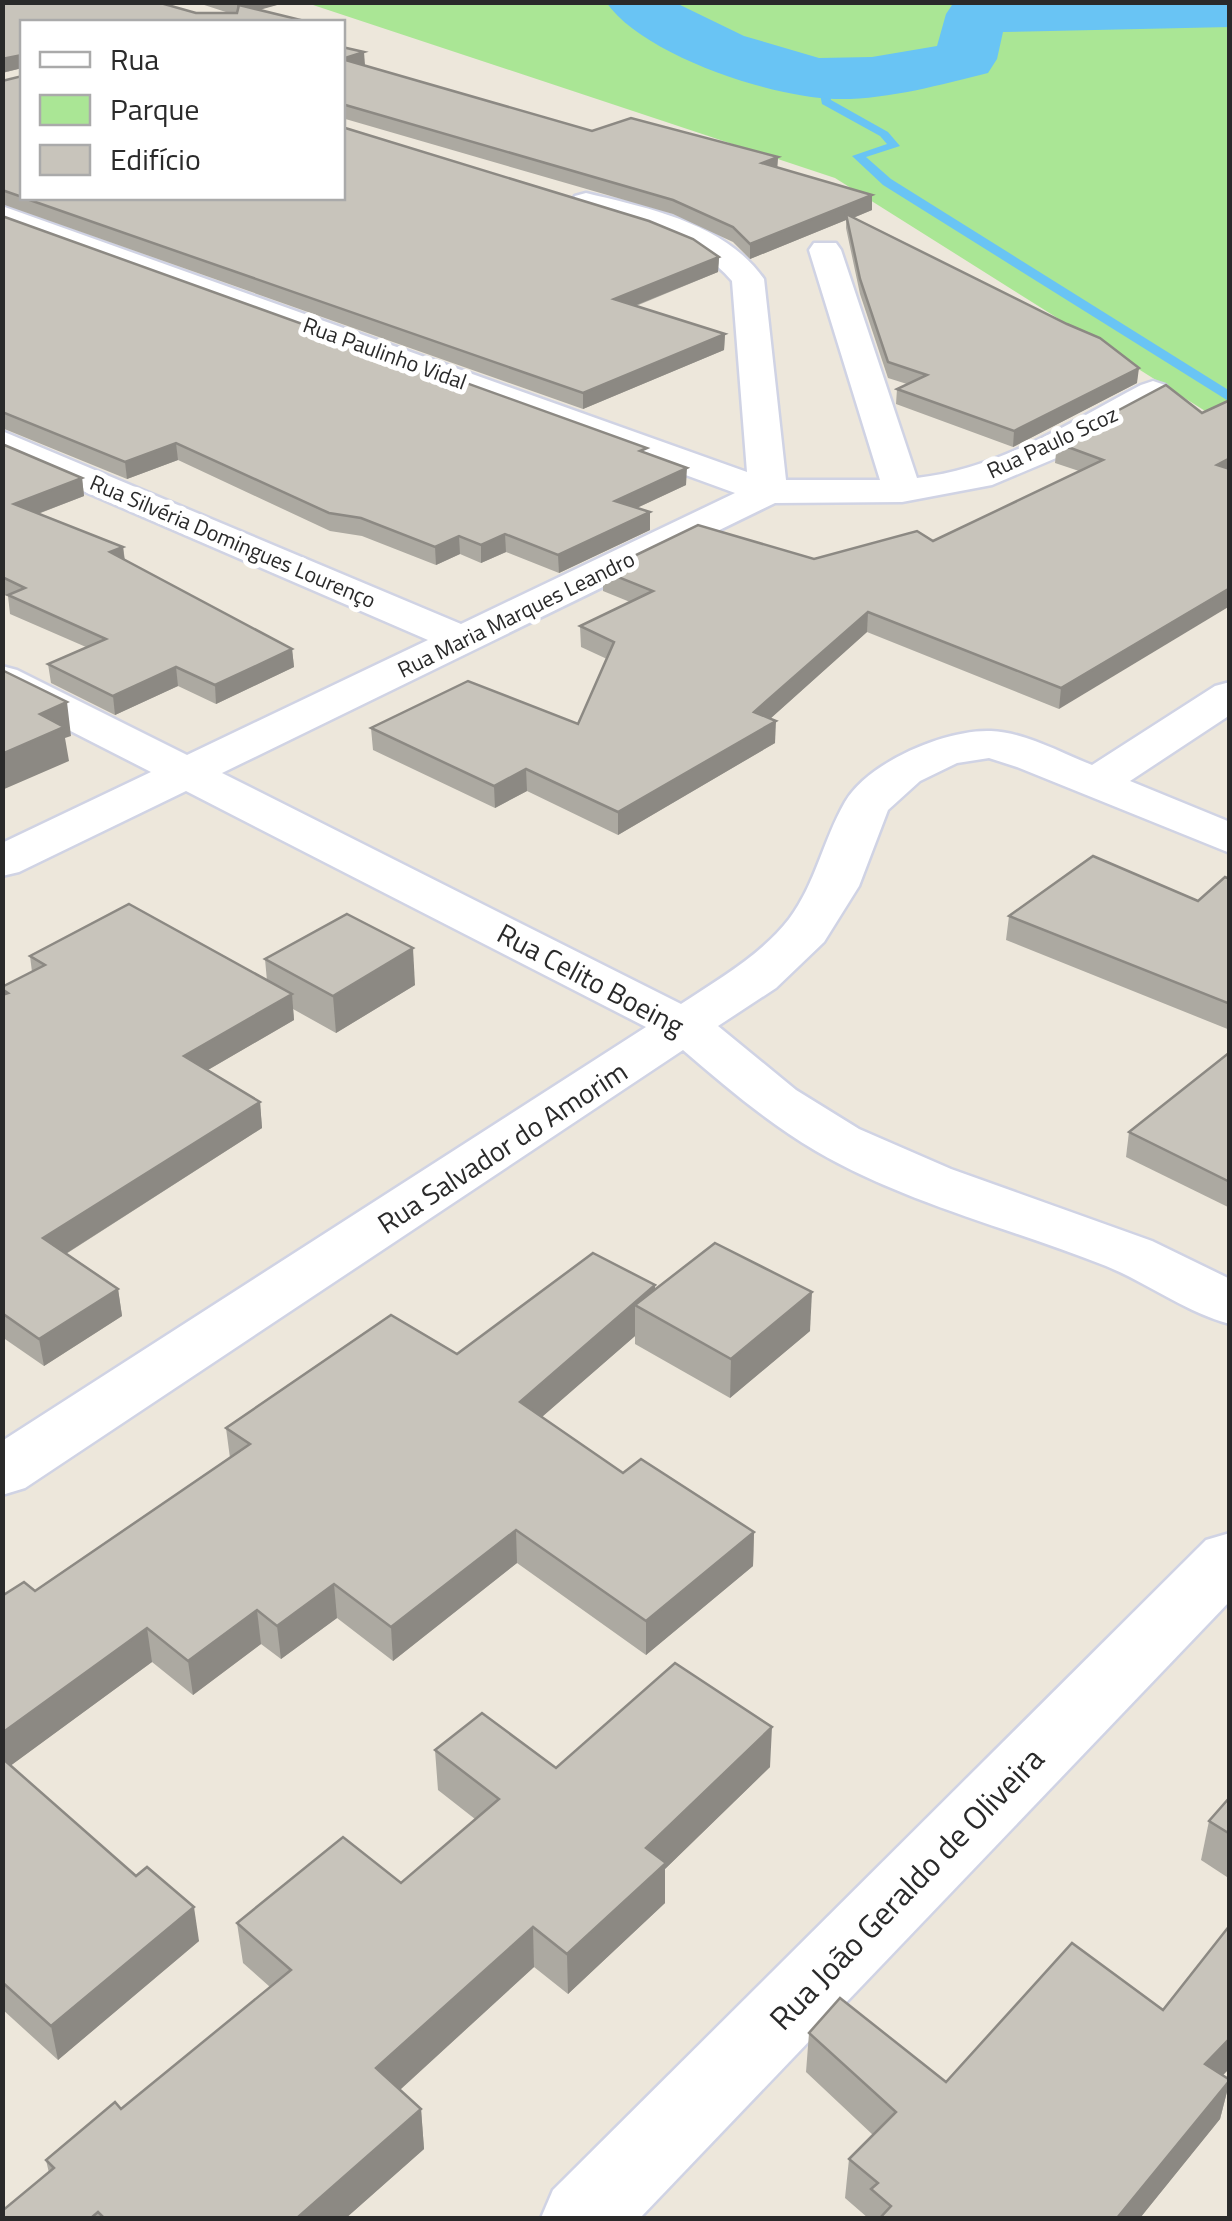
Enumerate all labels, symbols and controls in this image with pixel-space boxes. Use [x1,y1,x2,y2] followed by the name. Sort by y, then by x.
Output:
[20,20,345,200] legend
[110,36,159,82] text: Rua
[110,86,200,132] text: Parque
[110,136,201,182] text: Edifício
[298,308,472,398] street label: Rua Paulinho Vidal
[981,397,1123,487] street label: Rua Paulo Scoz
[85,465,381,617] street label: Rua Silvéria Domingues Lourenço
[392,542,640,686] street label: Rua Maria Marques Leandro
[490,912,692,1046] street label: Rua Celito Boeing
[368,1050,636,1244] street label: Rua Salvador do Amorim
[757,1735,1055,2041] street label: Rua João Geraldo de Oliveira

